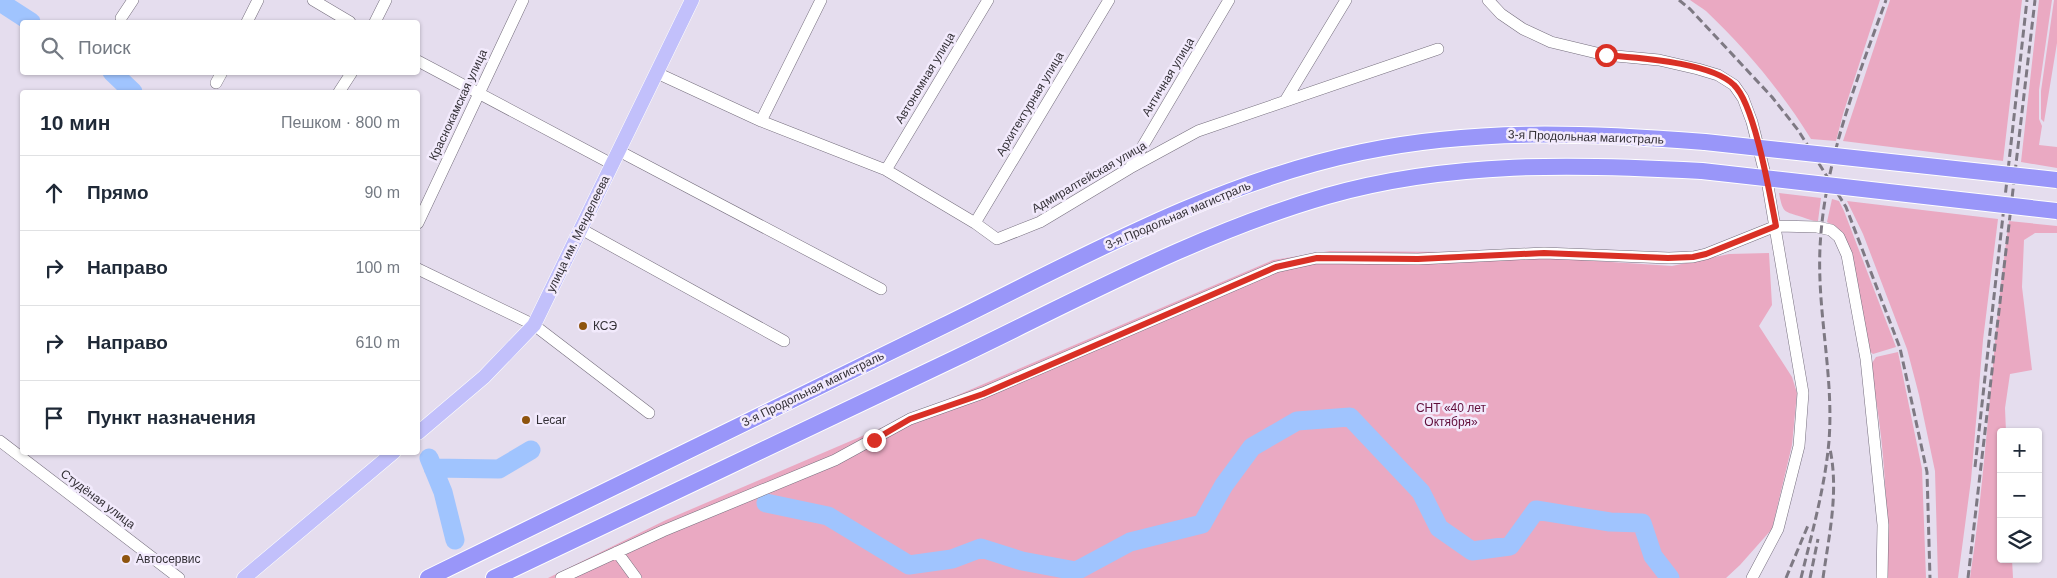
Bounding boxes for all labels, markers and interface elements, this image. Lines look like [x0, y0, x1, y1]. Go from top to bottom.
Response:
search box [20, 20, 420, 75]
street label: Автономная улица [892, 30, 958, 126]
icon: search [38, 34, 66, 62]
street label: Античная улица [1139, 35, 1197, 119]
text: Поиск [78, 37, 131, 58]
route start [1595, 44, 1618, 67]
street label: Краснокамская улица [426, 47, 490, 163]
street label: Архитектурная улица [993, 49, 1067, 159]
text: 10 мин [40, 111, 110, 134]
text: Пешком · 800 m [281, 114, 400, 131]
street label: 3-я Продольная магистраль [1508, 127, 1664, 147]
street label: Адмиралтейская улица [1029, 138, 1149, 216]
street label: улица им. Менделеева [544, 173, 612, 295]
street label: 3-я Продольная магистраль [1103, 178, 1253, 252]
icon: ahead [40, 179, 68, 207]
text: Прямо [87, 182, 149, 203]
text: 90 m [364, 184, 400, 201]
icon: right [40, 254, 68, 282]
text: Направо [87, 257, 168, 278]
text: 100 m [356, 259, 400, 276]
place label: КСЭ [593, 319, 617, 333]
marker: КСЭ [577, 320, 589, 332]
icon: right [40, 329, 68, 357]
text: Направо [87, 332, 168, 353]
text: 610 m [356, 334, 400, 351]
street label: 3-я Продольная магистраль [740, 348, 886, 430]
park label: СНТ «40 лет Октября» [1416, 401, 1487, 429]
icon: arrive [40, 404, 68, 432]
text: Пункт назначения [87, 407, 256, 428]
place label: Lecar [536, 413, 566, 427]
marker: Lecar [520, 414, 532, 426]
map controls [1997, 428, 2042, 563]
button: + [1997, 428, 2042, 473]
route end [863, 429, 886, 452]
street label: Студёная улица [58, 466, 138, 532]
button: − [1997, 473, 2042, 518]
button: layers [1997, 518, 2042, 563]
place label: Автосервис [136, 552, 201, 566]
marker: Автосервис [120, 553, 132, 565]

